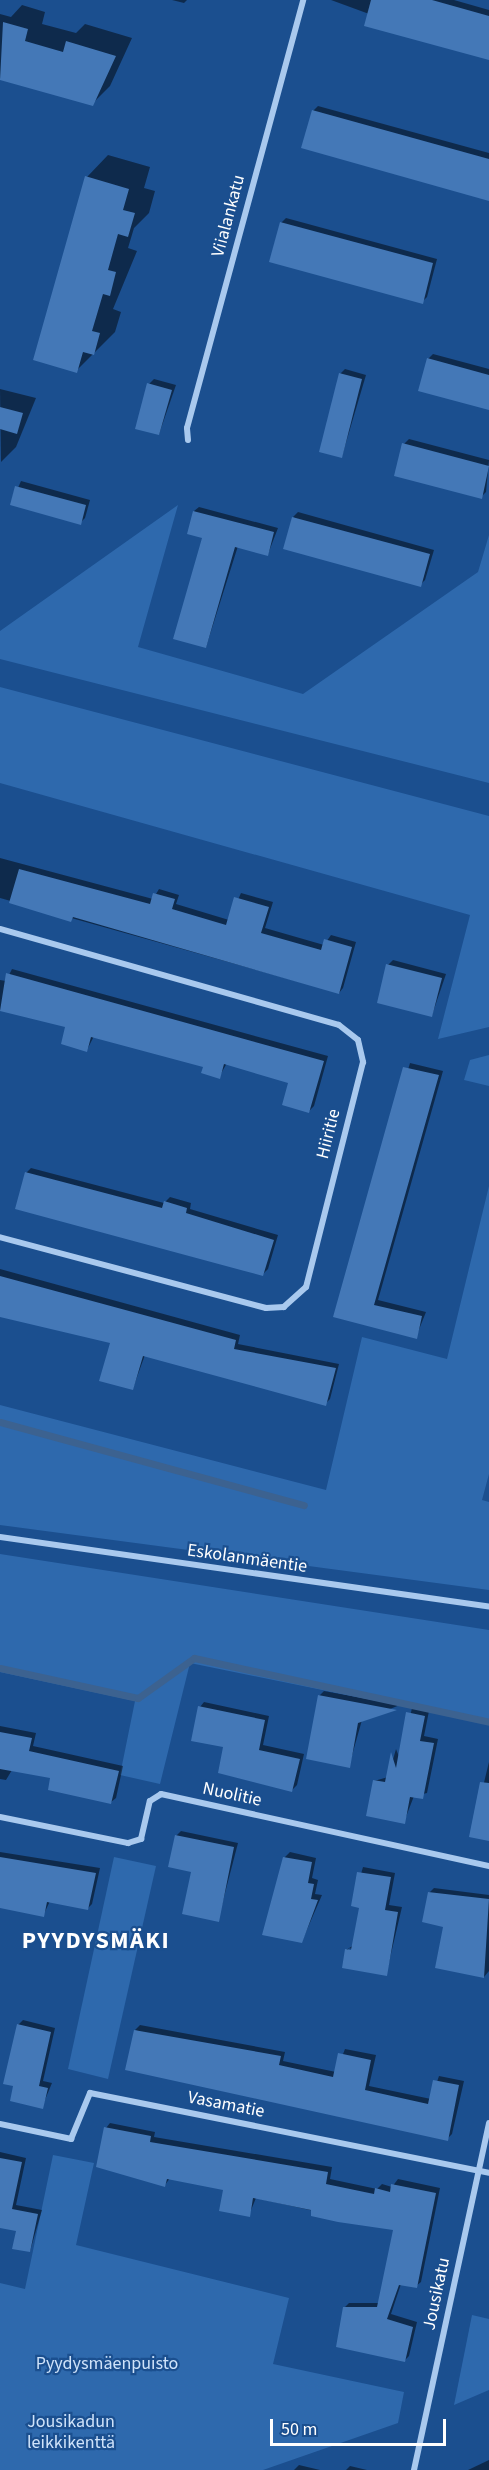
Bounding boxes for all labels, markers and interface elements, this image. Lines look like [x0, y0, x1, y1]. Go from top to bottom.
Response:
street label: Viialankatu [208, 173, 250, 259]
street label: Hiiritie [312, 1107, 346, 1161]
street label: Eskolanmäentie [186, 1540, 308, 1578]
street label: Nuolitie [201, 1778, 263, 1812]
district label: PYYDYSMÄKI [22, 1927, 170, 1955]
street label: Vasamatie [186, 2087, 266, 2123]
street label: Jousikatu [419, 2256, 455, 2332]
park label: Pyydysmäenpuisto [36, 2353, 178, 2375]
scale bar [273, 2407, 448, 2445]
park label: Jousikadun leikkikenttä [27, 2412, 115, 2454]
text: 50 m [281, 2417, 317, 2442]

